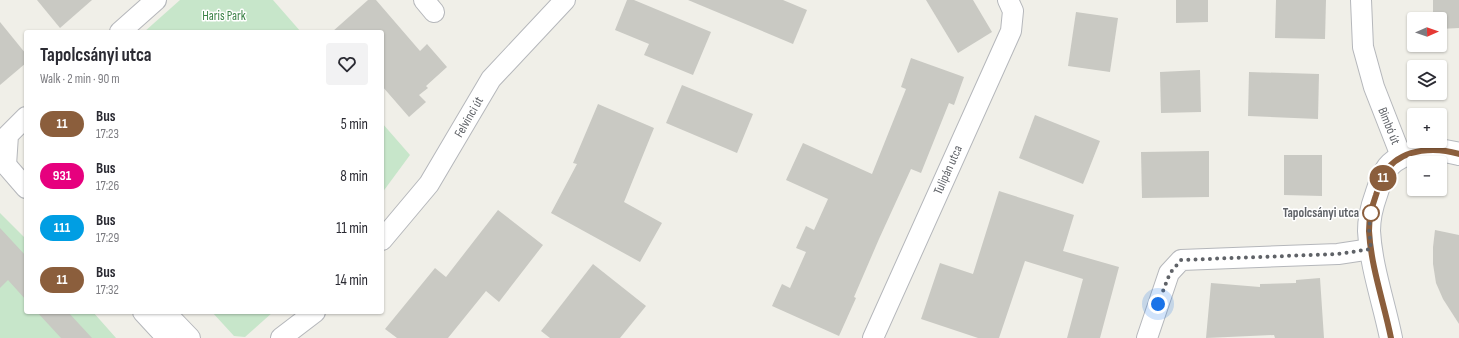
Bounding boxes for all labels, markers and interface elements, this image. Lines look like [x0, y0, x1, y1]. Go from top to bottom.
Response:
park label: Haris Park [202, 8, 246, 24]
north arrow [1407, 12, 1447, 52]
map controls [1407, 12, 1447, 196]
button: heart [326, 43, 368, 85]
text: Tapolcsányi utca [40, 44, 152, 67]
button: layers [1407, 60, 1447, 100]
text: Walk · 2 min · 90 m [40, 71, 120, 87]
street label: Felvinci út [451, 94, 487, 140]
street label: Bimbó út [1374, 105, 1404, 147]
text: Bus [96, 107, 115, 126]
button: + [1407, 108, 1447, 148]
text: 11 [57, 115, 67, 132]
text: 5 min [341, 115, 368, 134]
text: 17:23 [96, 126, 119, 142]
street label: Tulipán utca [930, 143, 966, 197]
button: − [1407, 156, 1447, 196]
text: Bus [96, 159, 115, 178]
line badge: 11 [1365, 165, 1401, 191]
text: 931 [53, 167, 71, 184]
text: 8 min [340, 167, 368, 186]
text: 11 [1378, 169, 1388, 186]
text: 17:26 [96, 178, 119, 194]
marker: Tapolcsányi utca [1362, 204, 1380, 222]
place label: Tapolcsányi utca [1283, 205, 1359, 221]
text: Bus [96, 211, 115, 230]
text: 111 [54, 219, 70, 236]
text: 11 min [336, 219, 368, 238]
text: 17:29 [96, 230, 119, 246]
text: Bus [96, 263, 115, 282]
text: 11 [57, 271, 67, 288]
text: 14 min [335, 271, 368, 290]
text: 17:32 [96, 282, 119, 298]
your location [1148, 294, 1168, 314]

